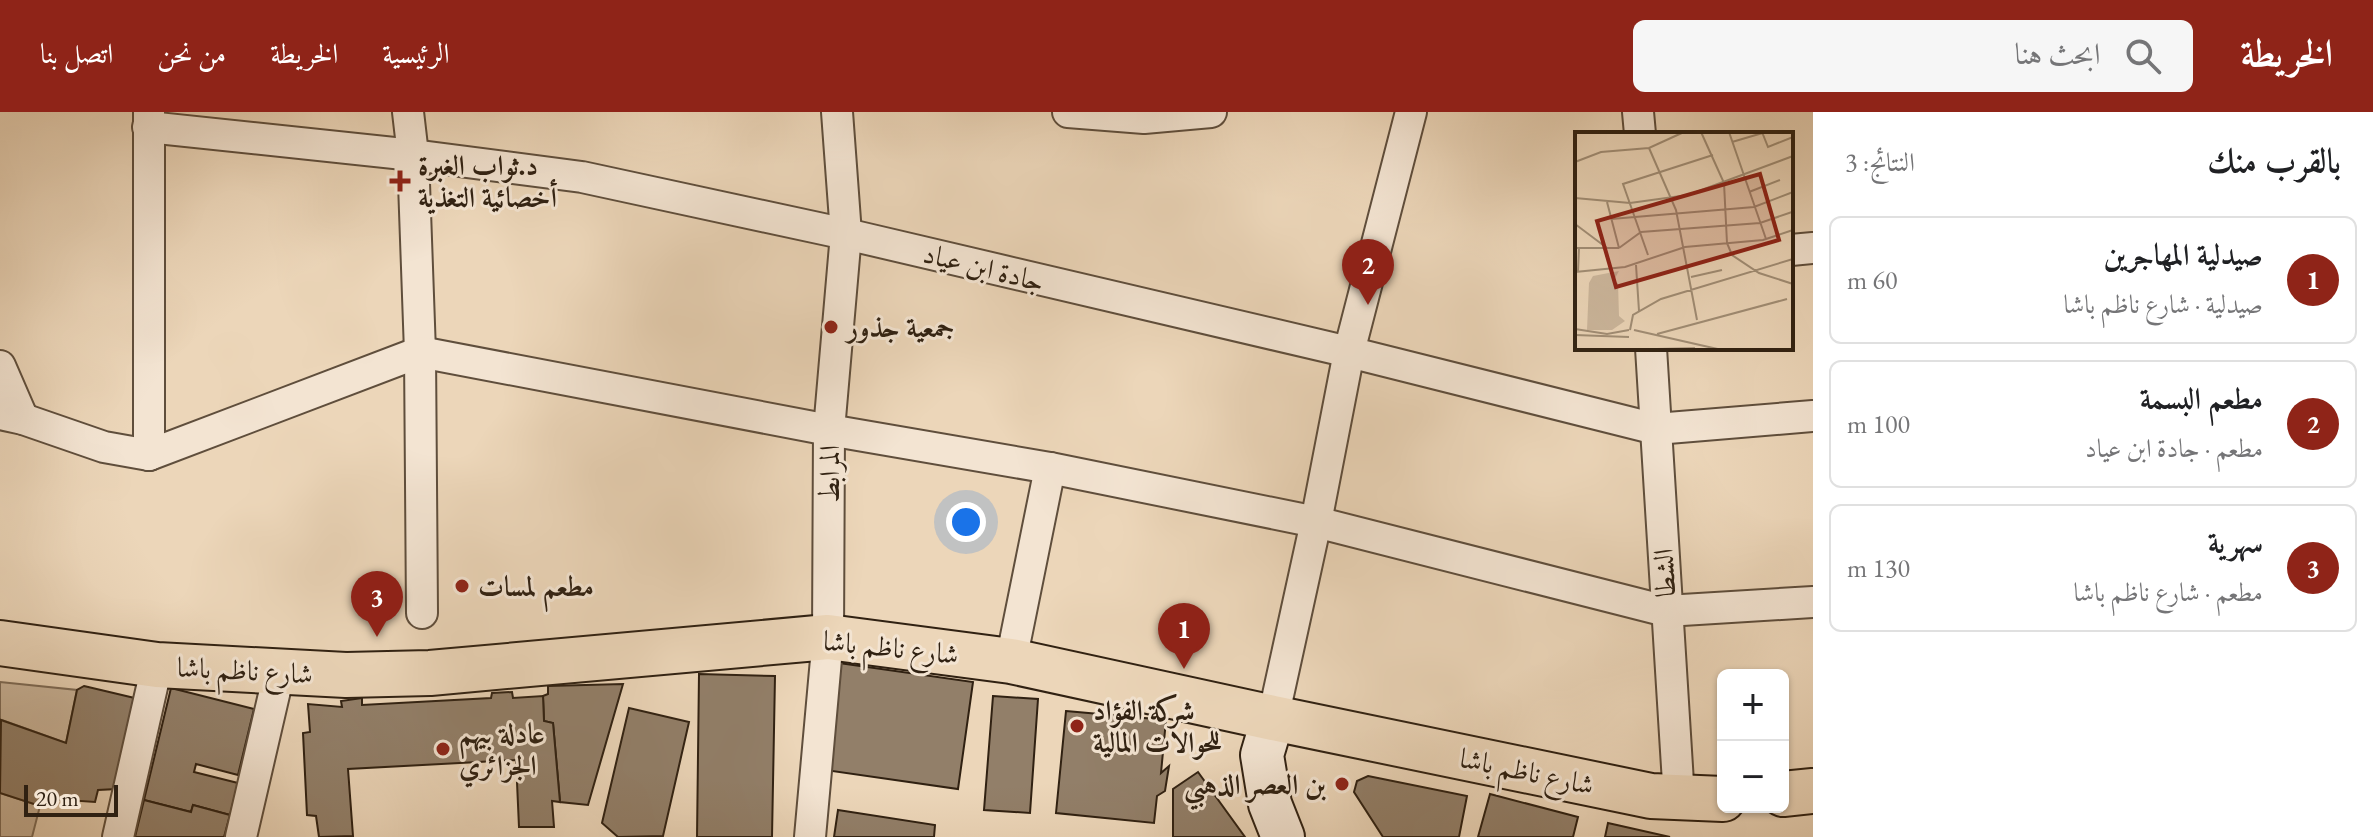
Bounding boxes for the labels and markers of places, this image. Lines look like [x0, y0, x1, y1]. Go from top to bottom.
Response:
place label: د.ثواب الغبرة أخصائية التغذية [418, 147, 558, 215]
marker: د.ثواب الغبرة أخصائية التغذية [389, 170, 411, 192]
pin: 2 [1342, 239, 1394, 305]
place label: جمعية جذور [844, 309, 954, 345]
marker: جمعية جذور [822, 318, 840, 336]
place label: مطعم لمسات [478, 568, 594, 612]
pin: 3 [351, 571, 403, 637]
marker: مطعم لمسات [453, 577, 471, 595]
pin: 1 [1158, 603, 1210, 669]
place label: شركة الفؤاد للحوالات المالية [1093, 692, 1222, 760]
place label: عادلة بيهم الجزائري [459, 715, 545, 788]
marker: شركة الفؤاد للحوالات المالية [1068, 717, 1086, 735]
marker: عادلة بيهم الجزائري [434, 740, 452, 758]
place label: بن العصر الذهبي [1184, 766, 1327, 811]
marker: بن العصر الذهبي [1333, 775, 1351, 793]

